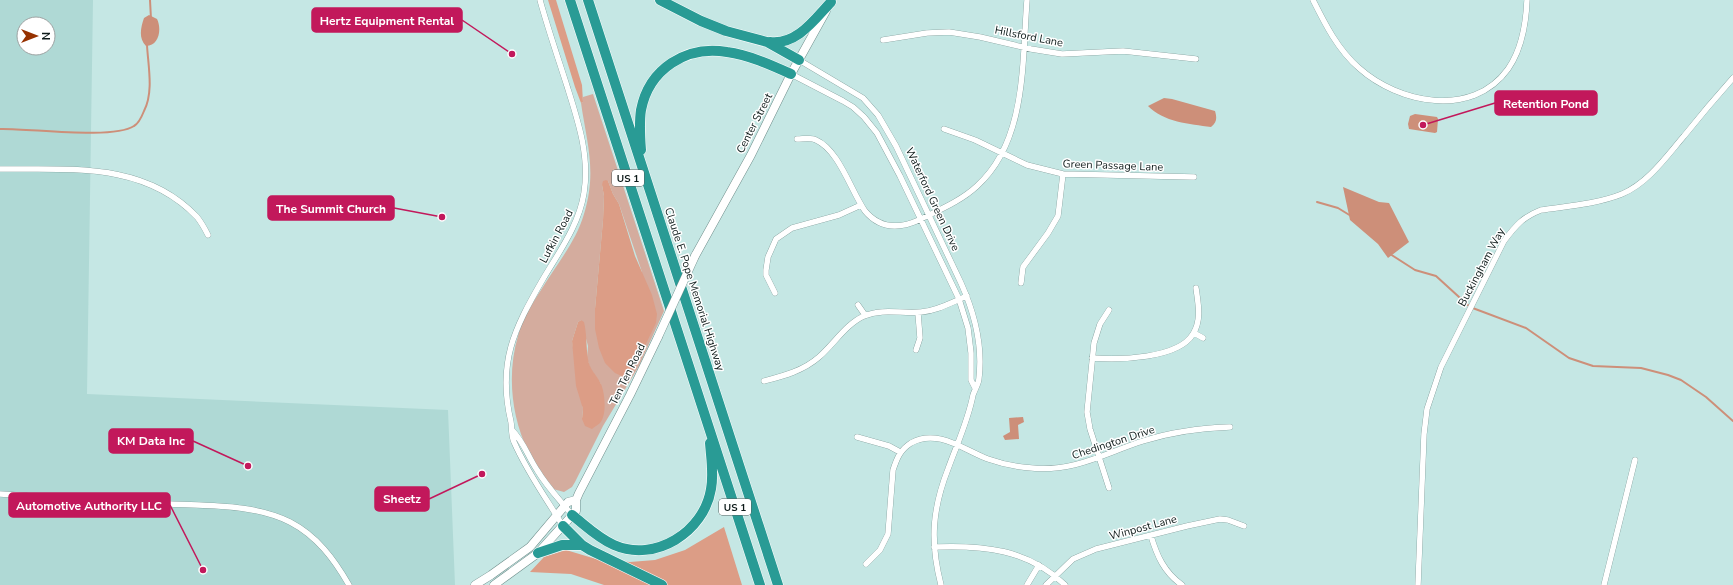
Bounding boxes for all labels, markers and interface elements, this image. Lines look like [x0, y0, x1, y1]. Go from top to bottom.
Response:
callout: Hertz Equipment Rental [312, 8, 462, 32]
text: Hertz Equipment Rental [320, 13, 454, 29]
north arrow [16, 16, 56, 56]
street label: Hillsford Lane [993, 23, 1064, 50]
text: N [38, 32, 53, 40]
street label: Center Street [733, 90, 776, 156]
callout: Retention Pond [1495, 91, 1597, 115]
text: Retention Pond [1503, 96, 1589, 112]
street label: Waterford Green Drive [902, 145, 963, 254]
street label: Green Passage Lane [1062, 156, 1164, 175]
road number: US 1 [612, 170, 644, 186]
callout: The Summit Church [268, 196, 394, 220]
text: The Summit Church [276, 201, 386, 217]
street label: Claude E. Pope Memorial Highway [661, 206, 728, 373]
street label: Lufkin Road [536, 207, 577, 266]
street label: Buckingham Way [1454, 225, 1509, 309]
street label: Ten Ten Road [606, 341, 649, 408]
street label: Chedington Drive [1070, 422, 1157, 463]
callout: KM Data Inc [109, 429, 193, 453]
text: KM Data Inc [117, 433, 185, 449]
callout: Sheetz [375, 487, 429, 511]
text: Sheetz [383, 491, 421, 507]
callout: Automotive Authority LLC [9, 493, 170, 517]
text: Automotive Authority LLC [16, 498, 162, 514]
road number: US 1 [719, 499, 751, 515]
street label: Winpost Lane [1108, 511, 1179, 544]

